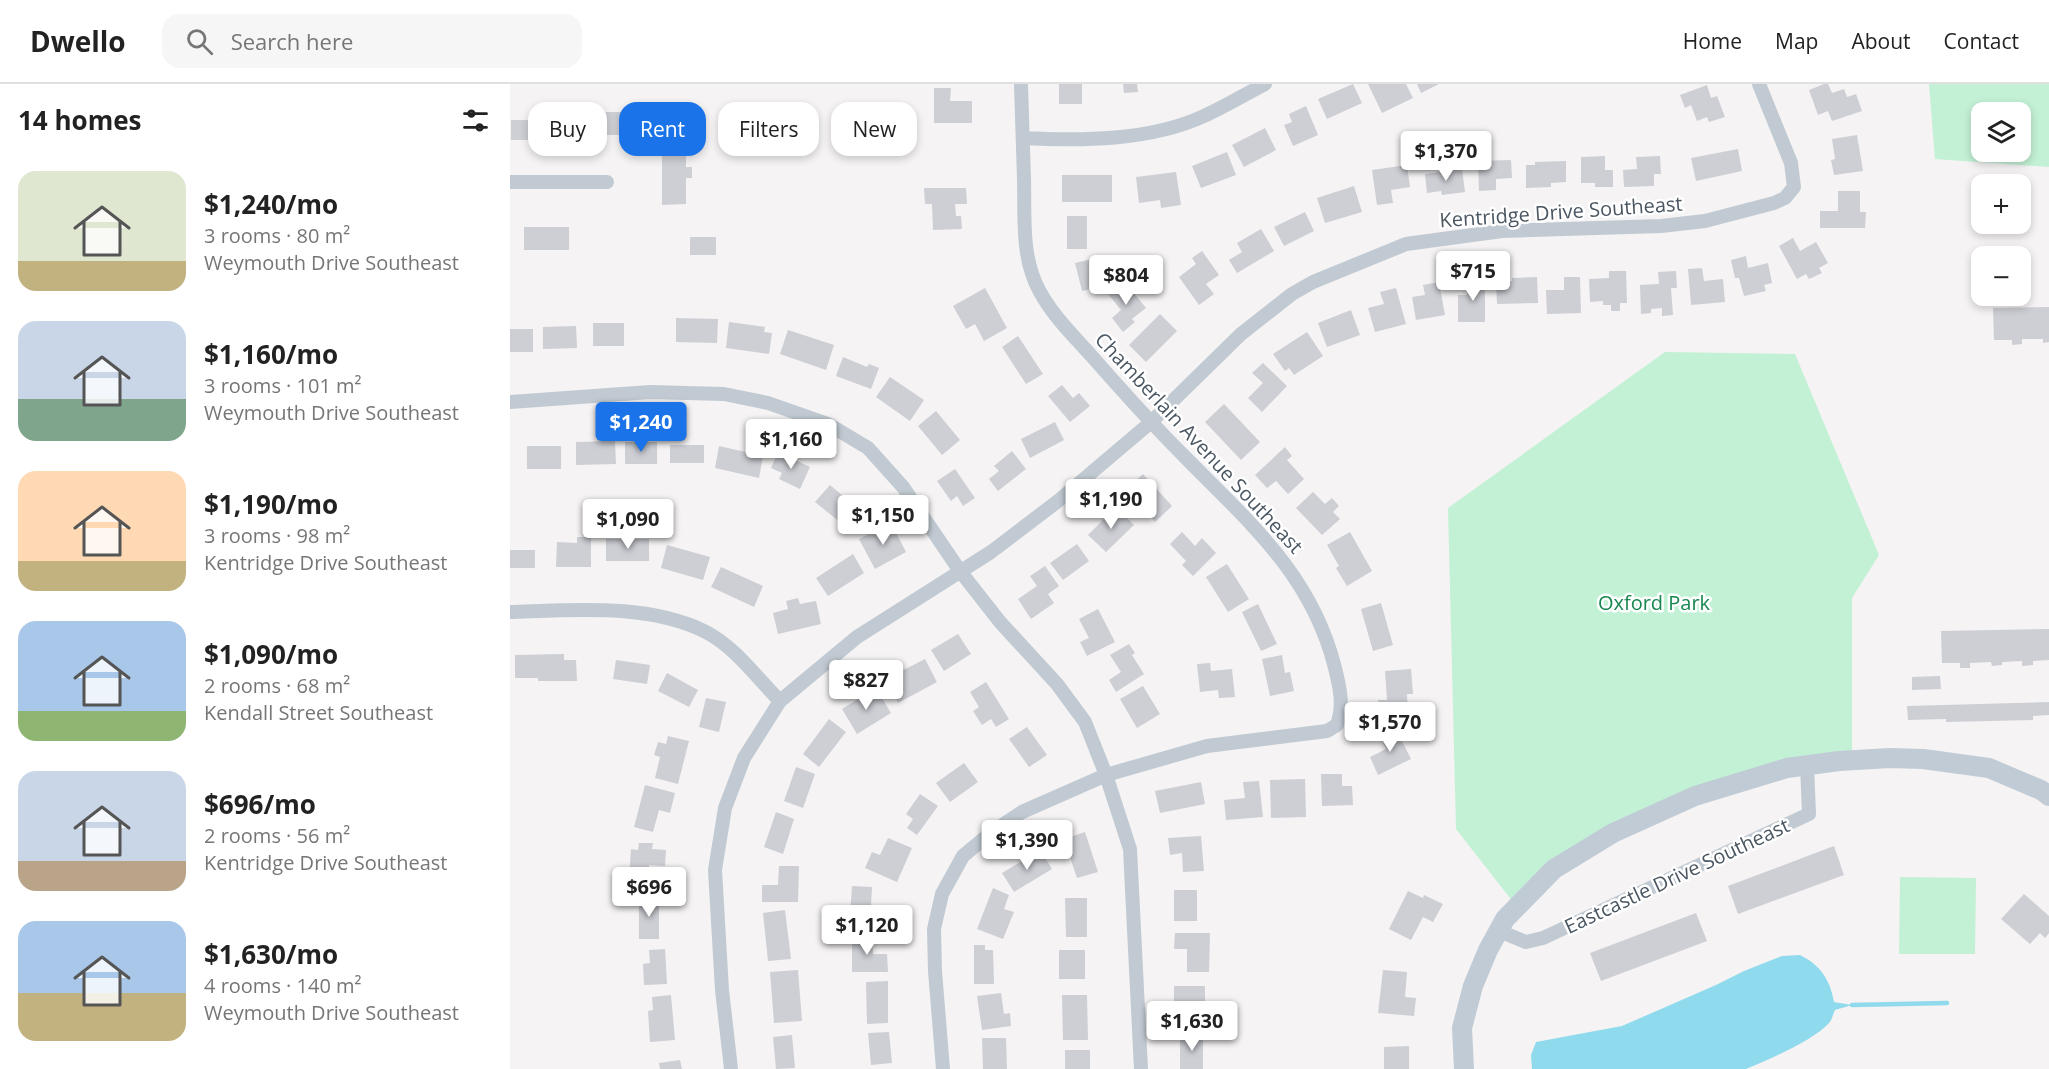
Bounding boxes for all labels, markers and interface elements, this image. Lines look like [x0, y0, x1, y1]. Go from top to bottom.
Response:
search box [162, 14, 582, 68]
text: Dwello [30, 22, 126, 60]
icon: search [183, 25, 216, 58]
text: Search here [231, 26, 353, 56]
text: Home [1683, 27, 1742, 55]
text: Map [1775, 27, 1818, 55]
text: About [1851, 27, 1911, 55]
text: Contact [1944, 27, 2019, 55]
text: 14 homes [18, 102, 142, 138]
chip: Buy [528, 102, 607, 156]
chip: Rent [619, 102, 706, 156]
chip: Filters [718, 102, 819, 156]
chip: New [831, 102, 917, 156]
map controls [1971, 102, 2031, 306]
button: layers [1971, 102, 2031, 162]
icon: filters [459, 104, 492, 137]
pin: $1,370 [1397, 131, 1495, 182]
text: $1,370 [1415, 137, 1477, 164]
button: + [1971, 174, 2031, 234]
text: $1,240/mo [204, 186, 338, 222]
street label: Kentridge Drive Southeast [1439, 190, 1683, 233]
icon: home [66, 195, 138, 267]
text: 3 rooms · 80 m² [204, 222, 350, 249]
button: − [1971, 246, 2031, 306]
text: Weymouth Drive Southeast [204, 249, 459, 276]
pin: $715 [1437, 251, 1509, 302]
pin: $804 [1090, 255, 1162, 306]
text: $715 [1450, 257, 1496, 284]
text: $804 [1103, 261, 1149, 288]
street label: Chamberlain Avenue Southeast [1089, 326, 1309, 559]
text: $1,160/mo [204, 336, 338, 372]
icon: home [66, 345, 138, 417]
text: 3 rooms · 101 m² [204, 372, 362, 399]
text: Weymouth Drive Southeast [204, 399, 459, 426]
pin: $1,240 [592, 402, 690, 453]
text: $1,240 [610, 408, 672, 435]
pin: $1,160 [742, 419, 840, 470]
text: $1,160 [760, 425, 822, 452]
pin: $1,190 [1062, 479, 1160, 530]
text: $1,190 [1080, 485, 1142, 512]
text: $1,190/mo [204, 486, 338, 522]
icon: home [66, 495, 138, 567]
pin: $1,150 [834, 495, 932, 546]
pin: $1,090 [579, 499, 677, 550]
text: $1,150 [852, 501, 914, 528]
text: $1,090 [597, 505, 659, 532]
text: 3 rooms · 98 m² [204, 522, 350, 549]
text: Kentridge Drive Southeast [204, 549, 447, 576]
park label: Oxford Park [1598, 589, 1711, 616]
text: $1,090/mo [204, 636, 338, 672]
icon: home [66, 645, 138, 717]
pin: $827 [830, 660, 902, 711]
text: $827 [843, 666, 889, 693]
text: 2 rooms · 68 m² [204, 672, 350, 699]
text: Kendall Street Southeast [204, 699, 433, 726]
pin: $1,570 [1341, 702, 1439, 753]
text: $1,570 [1359, 708, 1421, 735]
text: $696/mo [204, 786, 316, 822]
icon: home [66, 795, 138, 867]
street label: Eastcastle Drive Southeast [1560, 811, 1794, 940]
pin: $1,390 [978, 820, 1076, 871]
text: 2 rooms · 56 m² [204, 822, 350, 849]
text: $1,390 [996, 826, 1058, 853]
text: Kentridge Drive Southeast [204, 849, 447, 876]
pin: $696 [613, 867, 685, 918]
text: $696 [626, 873, 672, 900]
pin: $1,120 [818, 905, 916, 956]
text: $1,120 [836, 911, 898, 938]
text: $1,630/mo [204, 936, 338, 972]
icon: home [66, 945, 138, 1017]
text: 4 rooms · 140 m² [204, 972, 362, 999]
text: Weymouth Drive Southeast [204, 999, 459, 1026]
pin: $1,630 [1143, 1001, 1241, 1052]
text: $1,630 [1161, 1007, 1223, 1034]

